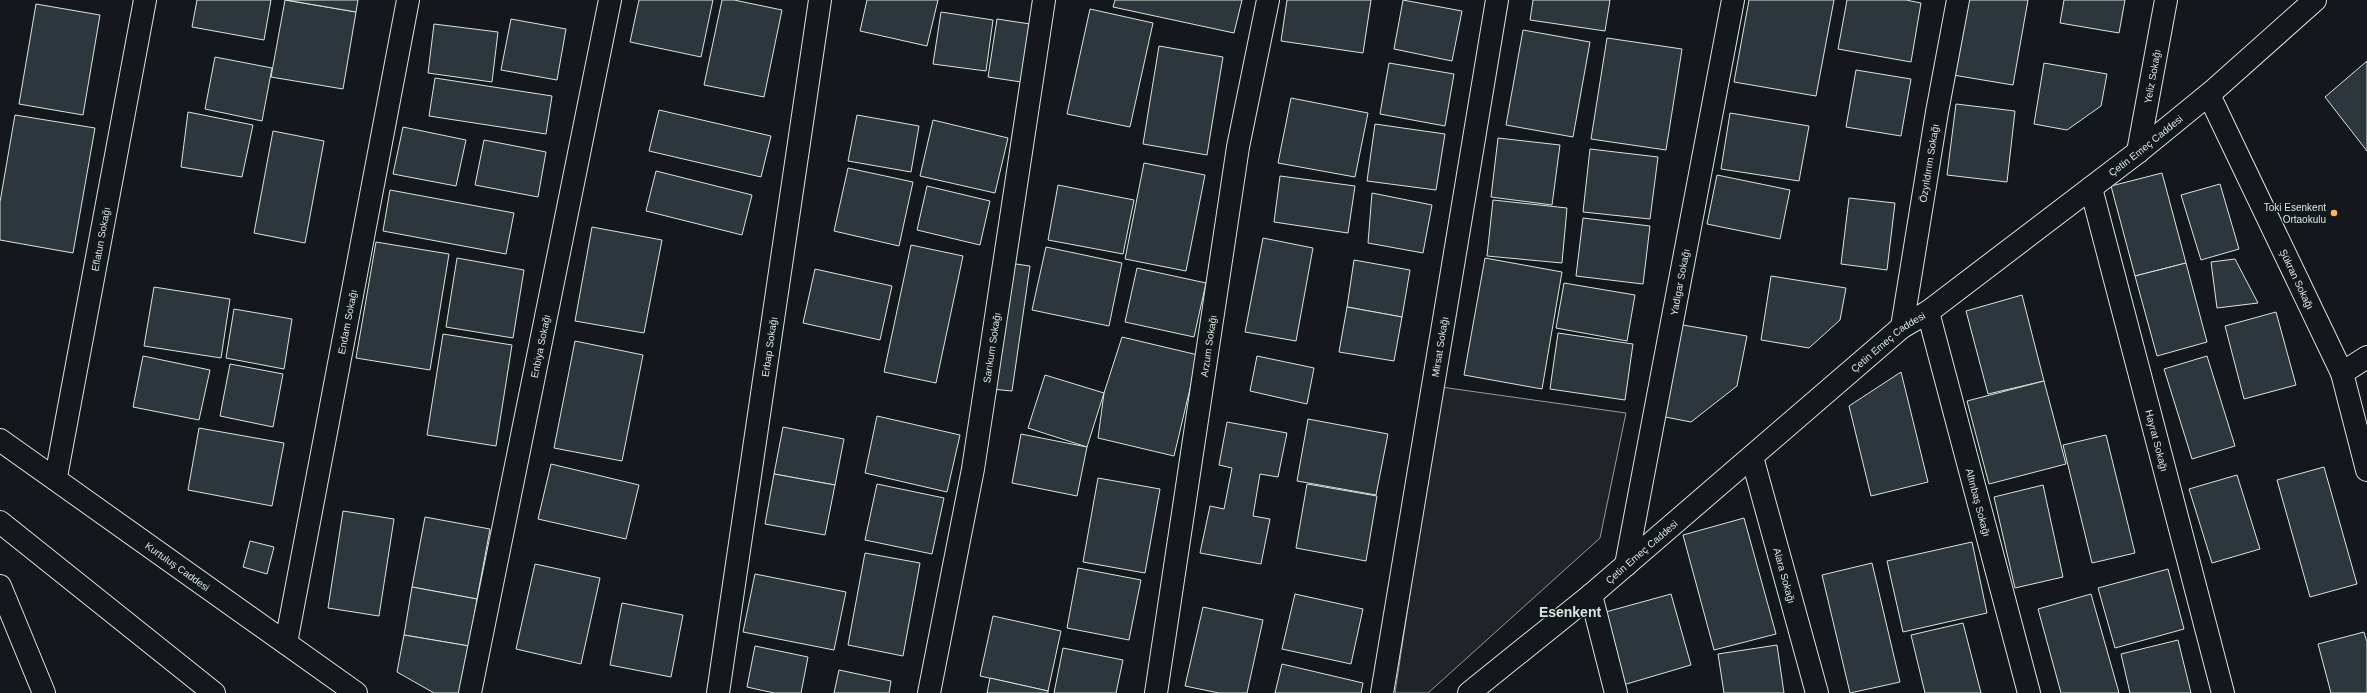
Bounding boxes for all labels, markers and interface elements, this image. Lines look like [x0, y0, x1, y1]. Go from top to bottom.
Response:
street label: Yeliz Sokağı [2142, 48, 2163, 104]
street label: Çetin Emeç Caddesi [2107, 113, 2185, 178]
street label: Özyıldırım Sokağı [1917, 123, 1941, 203]
place label: Toki Esenkent Ortaokulu [2264, 202, 2326, 225]
street label: Eflatun Sokağı [90, 206, 112, 272]
marker: Toki Esenkent Ortaokulu [2329, 208, 2339, 218]
street label: Şükran Sokağı [2277, 247, 2316, 311]
street label: Yadigar Sokağı [1668, 248, 1692, 316]
street label: Endam Sokağı [336, 289, 359, 355]
street label: Çetin Emeç Caddesi [1849, 310, 1927, 374]
street label: Sarıkum Sokağı [981, 312, 1003, 384]
street label: Enbiya Sokağı [529, 313, 552, 379]
street label: Arzum Sokağı [1199, 314, 1219, 378]
street label: Erbap Sokağı [760, 316, 779, 378]
street label: Mirsat Sokağı [1430, 316, 1450, 378]
street label: Hayrat Sokağı [2143, 409, 2170, 473]
street label: Altınbaş Sokağı [1964, 467, 1992, 538]
street label: Çetin Emeç Caddesi [1604, 518, 1680, 586]
street label: Kurtuluş Caddesi [143, 540, 212, 593]
street label: Alara Sokağı [1771, 547, 1797, 605]
district label: Esenkent [1539, 604, 1601, 620]

